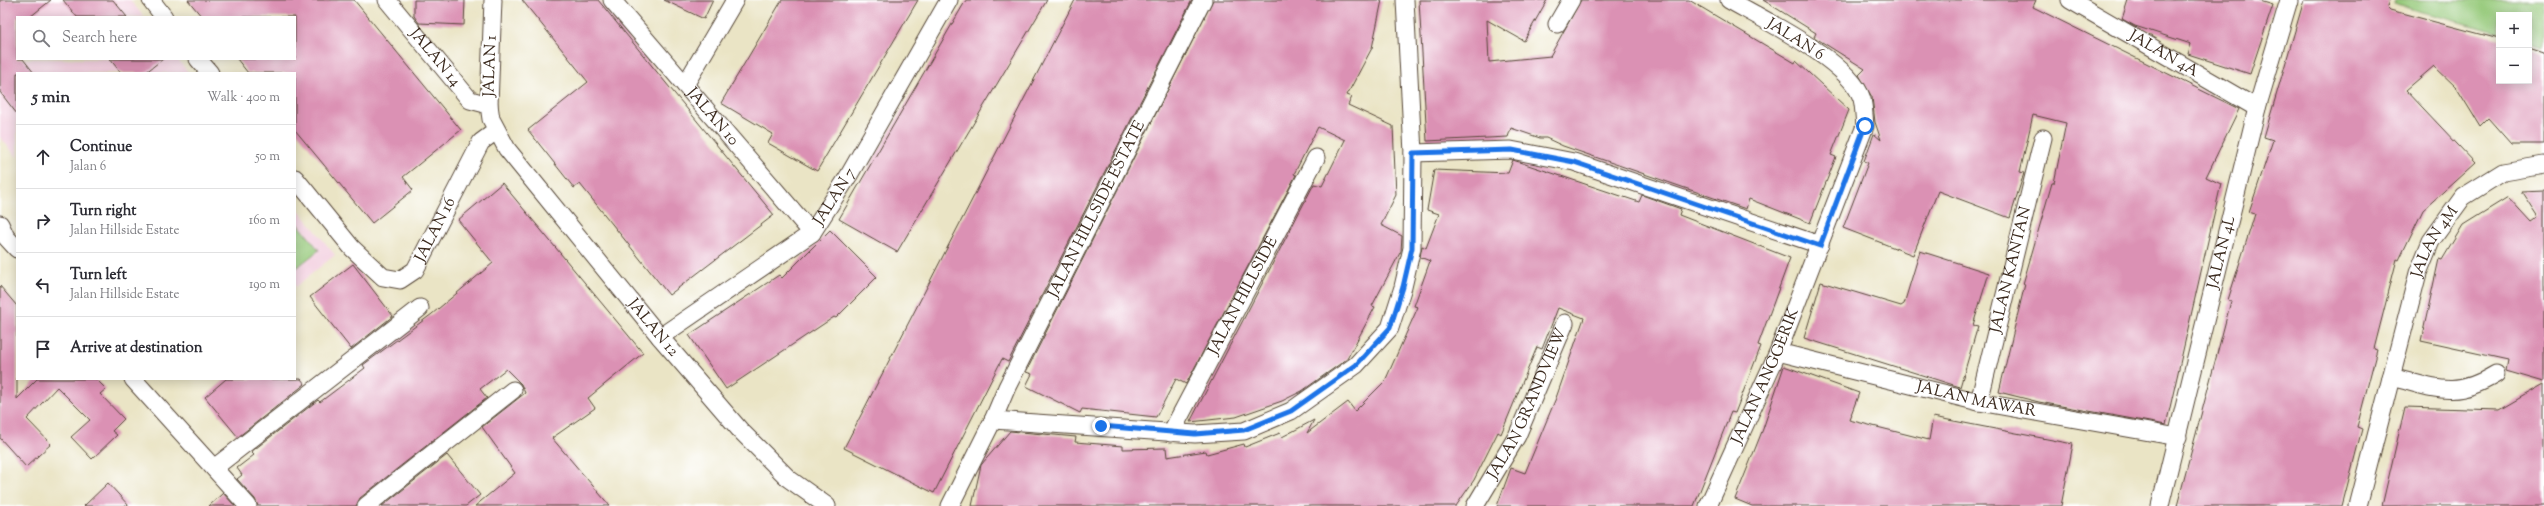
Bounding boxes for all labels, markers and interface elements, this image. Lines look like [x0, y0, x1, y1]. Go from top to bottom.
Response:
map controls [2496, 12, 2532, 84]
button: + [2496, 12, 2532, 48]
street label: JALAN 6 [1761, 13, 1828, 67]
search box [16, 16, 296, 60]
street label: JALAN 14 [403, 23, 466, 92]
street label: JALAN 4A [2123, 24, 2203, 83]
icon: search [30, 27, 52, 49]
text: Search here [62, 28, 137, 49]
street label: JALAN 1 [478, 34, 504, 98]
button: − [2496, 48, 2532, 84]
street label: JALAN 10 [680, 82, 744, 151]
text: 5 min [32, 86, 70, 110]
text: Walk · 400 m [207, 89, 280, 107]
street label: JALAN HILLSIDE ESTATE [1042, 117, 1152, 303]
route start [1856, 117, 1874, 135]
text: Continue [70, 137, 132, 158]
icon: ahead [32, 146, 54, 168]
text: 50 m [255, 148, 280, 166]
text: Jalan 6 [70, 158, 106, 176]
street label: JALAN 7 [807, 164, 862, 231]
street label: JALAN 16 [409, 194, 462, 267]
text: Turn right [70, 201, 136, 222]
street label: JALAN 4M [2406, 201, 2464, 281]
street label: JALAN KANTAN [1984, 204, 2038, 336]
icon: right [32, 210, 54, 232]
text: 160 m [249, 212, 280, 230]
street label: JALAN 4L [2202, 213, 2242, 292]
text: Jalan Hillside Estate [70, 222, 180, 240]
street label: JALAN HILLSIDE [1202, 232, 1284, 360]
text: Turn left [70, 265, 127, 286]
icon: left [32, 274, 54, 296]
text: 190 m [249, 276, 280, 294]
text: Jalan Hillside Estate [70, 286, 180, 304]
street label: JALAN 12 [621, 293, 684, 362]
street label: JALAN ANGGERIK [1726, 304, 1805, 449]
street label: JALAN GRANDVIEW [1481, 325, 1573, 485]
icon: arrive [32, 338, 54, 360]
text: Arrive at destination [70, 338, 203, 359]
street label: JALAN MAWAR [1913, 375, 2038, 423]
route end [1092, 417, 1110, 435]

